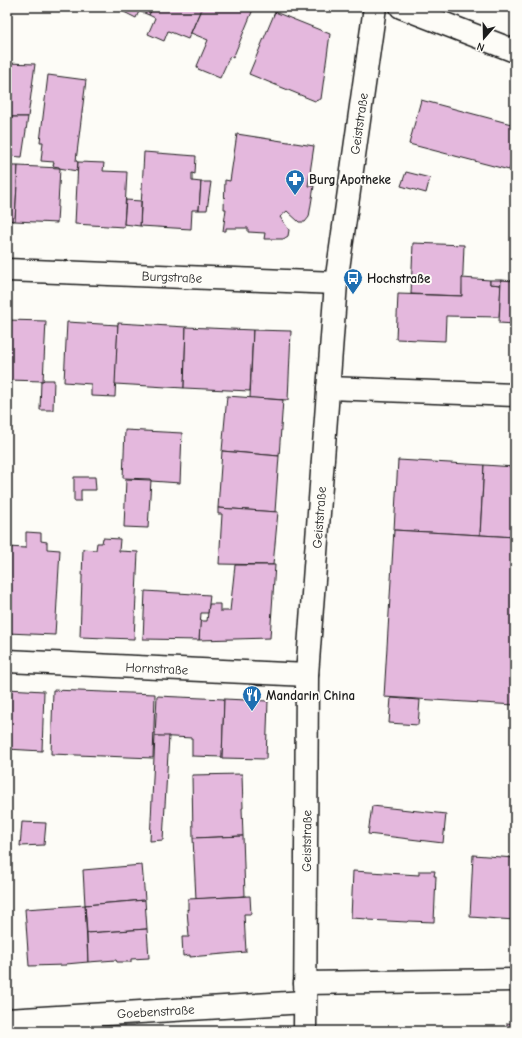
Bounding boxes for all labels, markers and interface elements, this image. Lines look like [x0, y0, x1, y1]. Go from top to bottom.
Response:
north arrow [464, 18, 504, 58]
text: N [475, 40, 486, 54]
street label: Geiststraße [347, 91, 371, 156]
pharmacy icon: Burg Apotheke [284, 168, 306, 196]
place label: Burg Apotheke [309, 172, 392, 187]
bus stop icon: Hochstraße [342, 267, 364, 295]
street label: Burgstraße [141, 268, 203, 286]
place label: Hochstraße [367, 271, 431, 286]
street label: Geiststraße [309, 485, 329, 549]
street label: Hornstraße [125, 660, 189, 677]
restaurant icon: Mandarin China [241, 684, 263, 712]
place label: Mandarin China [266, 688, 355, 703]
street label: Geiststraße [299, 809, 314, 872]
street label: Goebenstraße [117, 1002, 195, 1021]

